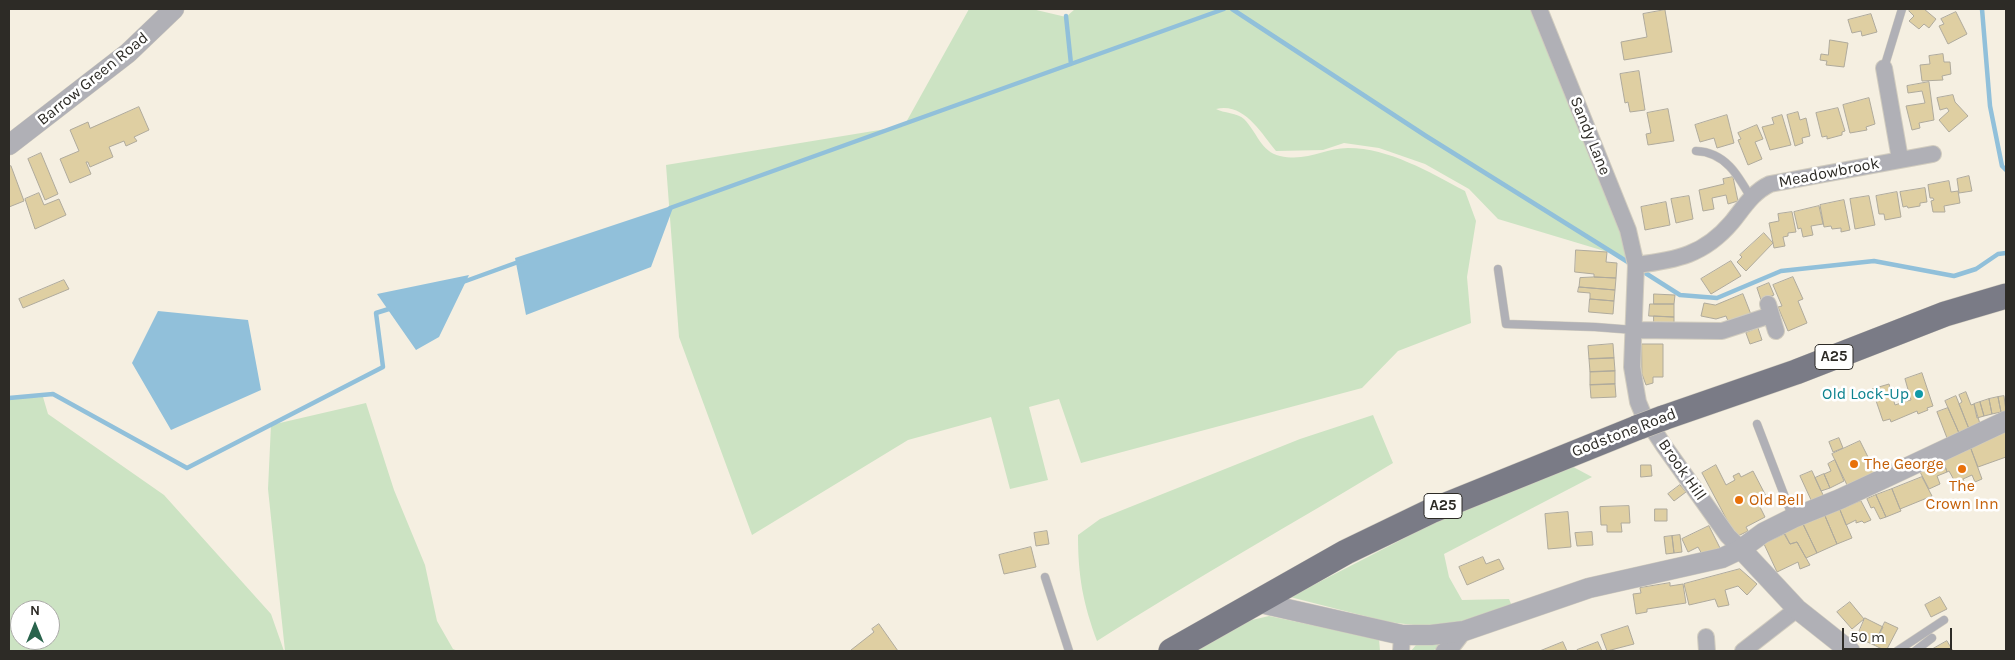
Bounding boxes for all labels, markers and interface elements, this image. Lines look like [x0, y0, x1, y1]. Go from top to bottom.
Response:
street label: Barrow Green Road [34, 28, 152, 130]
street label: Sandy Lane [1566, 94, 1614, 178]
street label: Meadowbrook [1777, 154, 1881, 192]
road number: A25 [1815, 344, 1853, 370]
place label: Old Lock-Up [1822, 384, 1909, 404]
marker: Old Lock-Up [1913, 388, 1925, 400]
street label: Godstone Road [1569, 404, 1679, 462]
street label: Brook Hill [1654, 436, 1710, 504]
place label: The George [1864, 454, 1944, 474]
marker: The George [1848, 458, 1860, 470]
marker: The Crown Inn [1956, 463, 1968, 475]
place label: The Crown Inn [1925, 476, 1999, 514]
place label: Old Bell [1749, 490, 1804, 510]
road number: A25 [1424, 494, 1462, 518]
marker: Old Bell [1733, 494, 1745, 506]
north arrow [10, 600, 60, 650]
text: N [30, 602, 40, 619]
scale bar [1845, 618, 1955, 650]
text: 50 m [1850, 628, 1885, 646]

